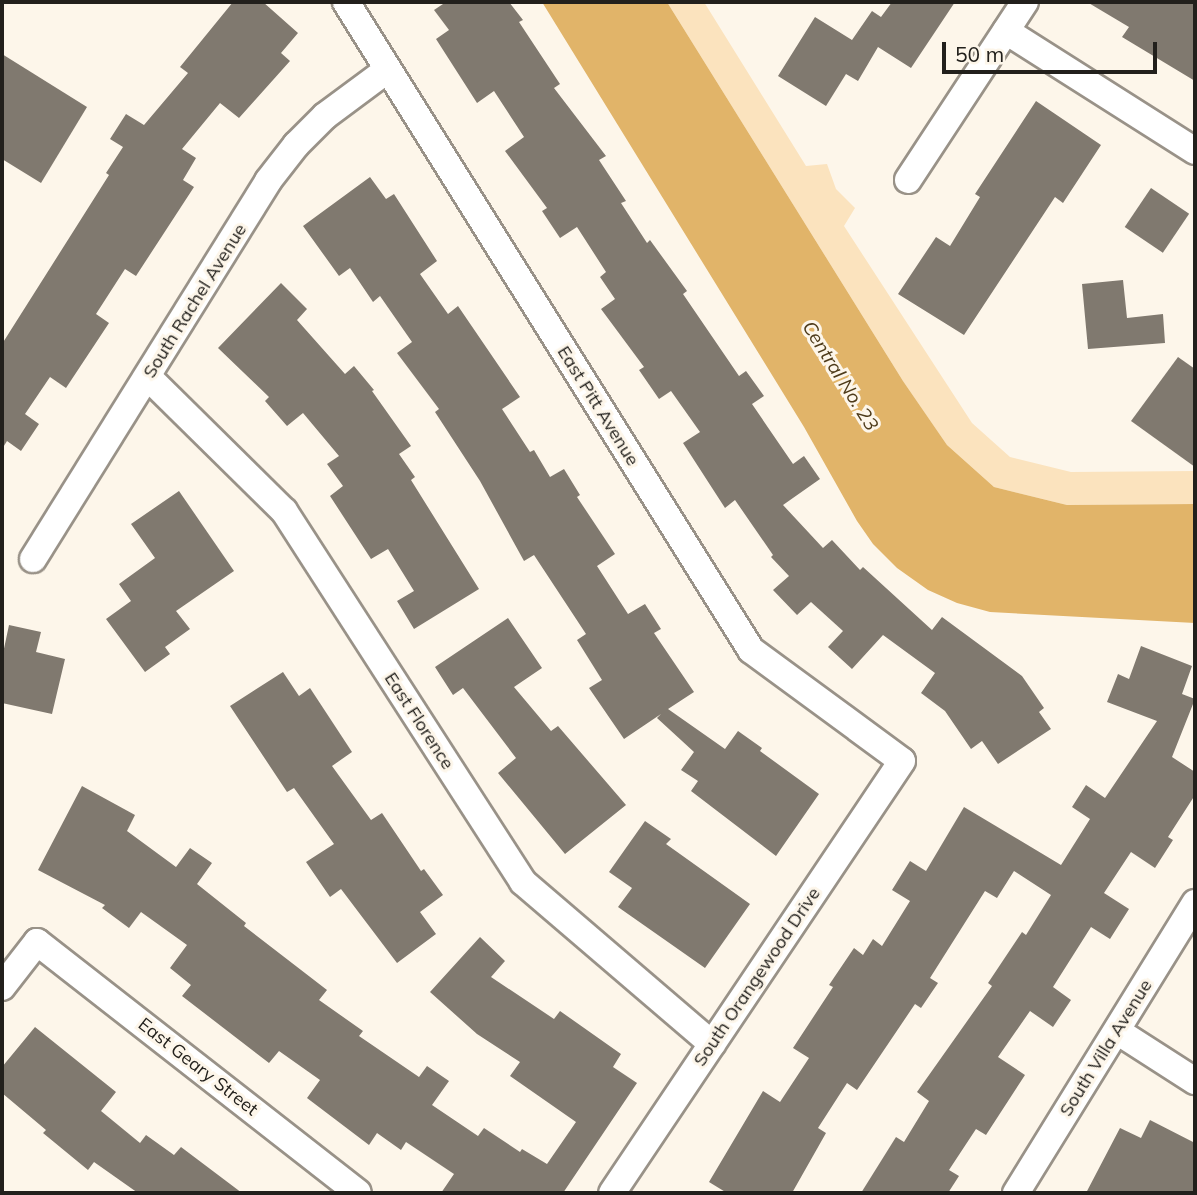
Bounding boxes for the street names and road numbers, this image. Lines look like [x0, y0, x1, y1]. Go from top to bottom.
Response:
street label: South Rachel Avenue [139, 220, 251, 382]
street label: East Pitt Avenue [553, 342, 643, 470]
street label: East Florence [380, 669, 458, 773]
street label: South Orangewood Drive [689, 884, 825, 1070]
street label: South Villa Avenue [1055, 976, 1157, 1120]
street label: East Geary Street [134, 1014, 262, 1120]

